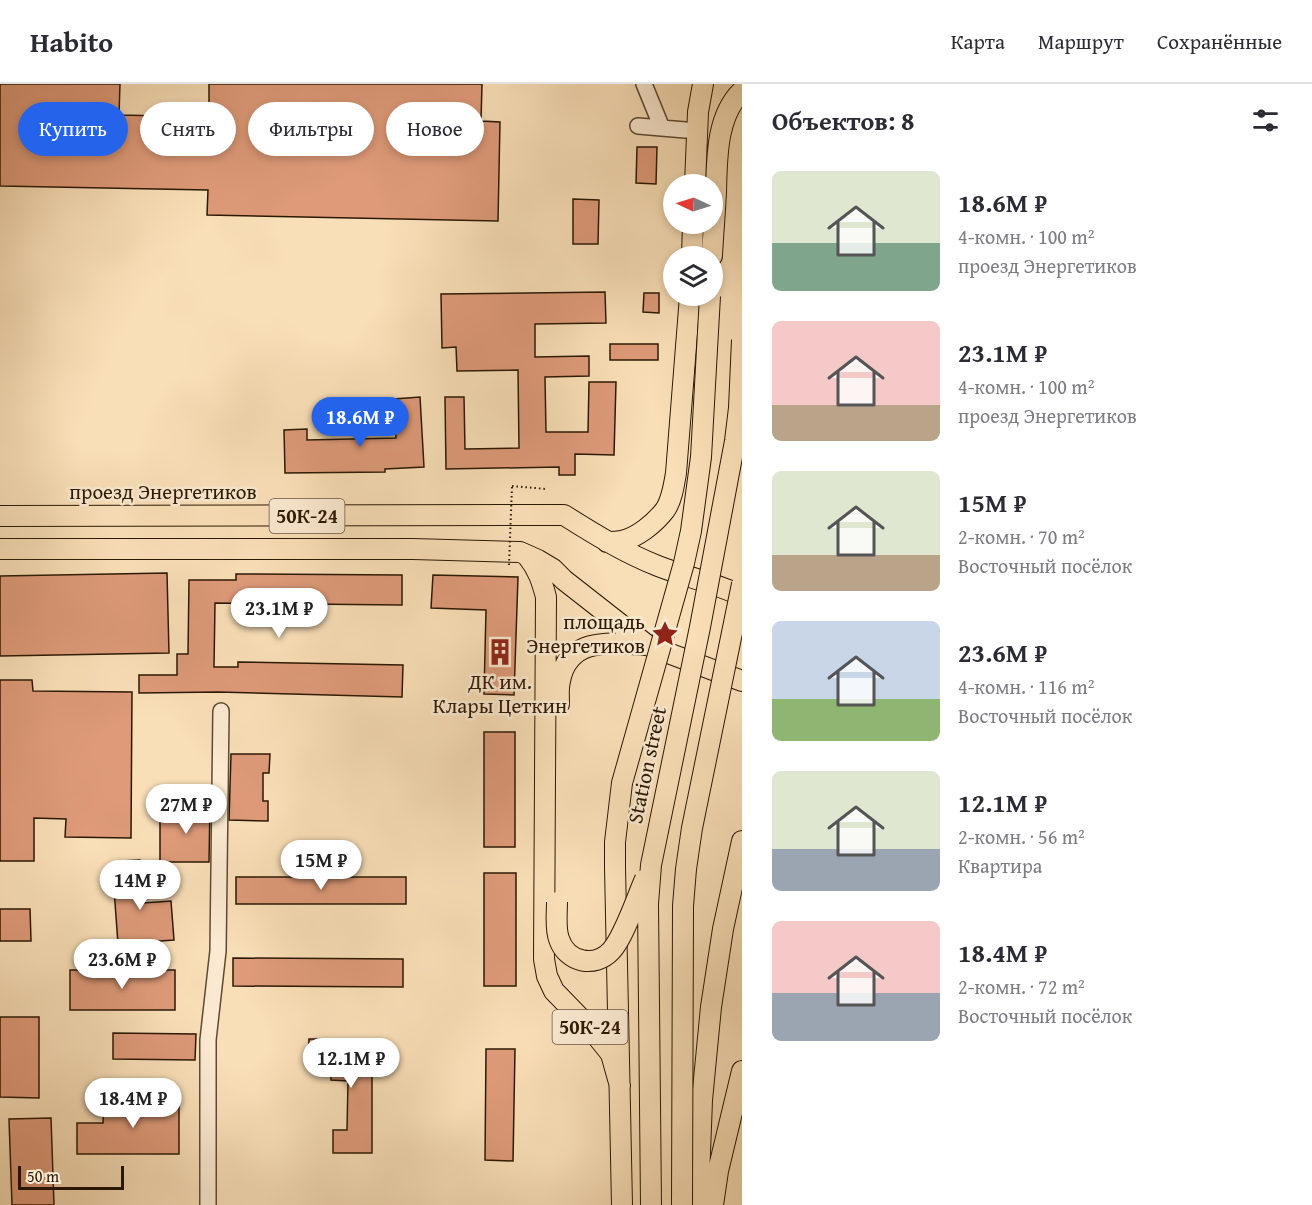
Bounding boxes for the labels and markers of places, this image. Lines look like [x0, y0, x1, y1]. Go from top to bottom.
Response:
pin: 18.6M ₽ [305, 397, 415, 448]
pin: 23.1M ₽ [224, 588, 334, 639]
place label: площадь Энергетиков [526, 606, 645, 661]
place icon: площадь Энергетиков [650, 619, 680, 649]
building icon: ДК им. Клары Цеткин [485, 637, 515, 667]
place label: ДК им. Клары Цеткин [433, 666, 567, 721]
pin: 27M ₽ [144, 784, 228, 835]
pin: 15M ₽ [279, 840, 363, 891]
pin: 14M ₽ [98, 860, 182, 911]
pin: 23.6M ₽ [67, 939, 177, 990]
pin: 12.1M ₽ [296, 1038, 406, 1089]
pin: 18.4M ₽ [78, 1078, 188, 1129]

